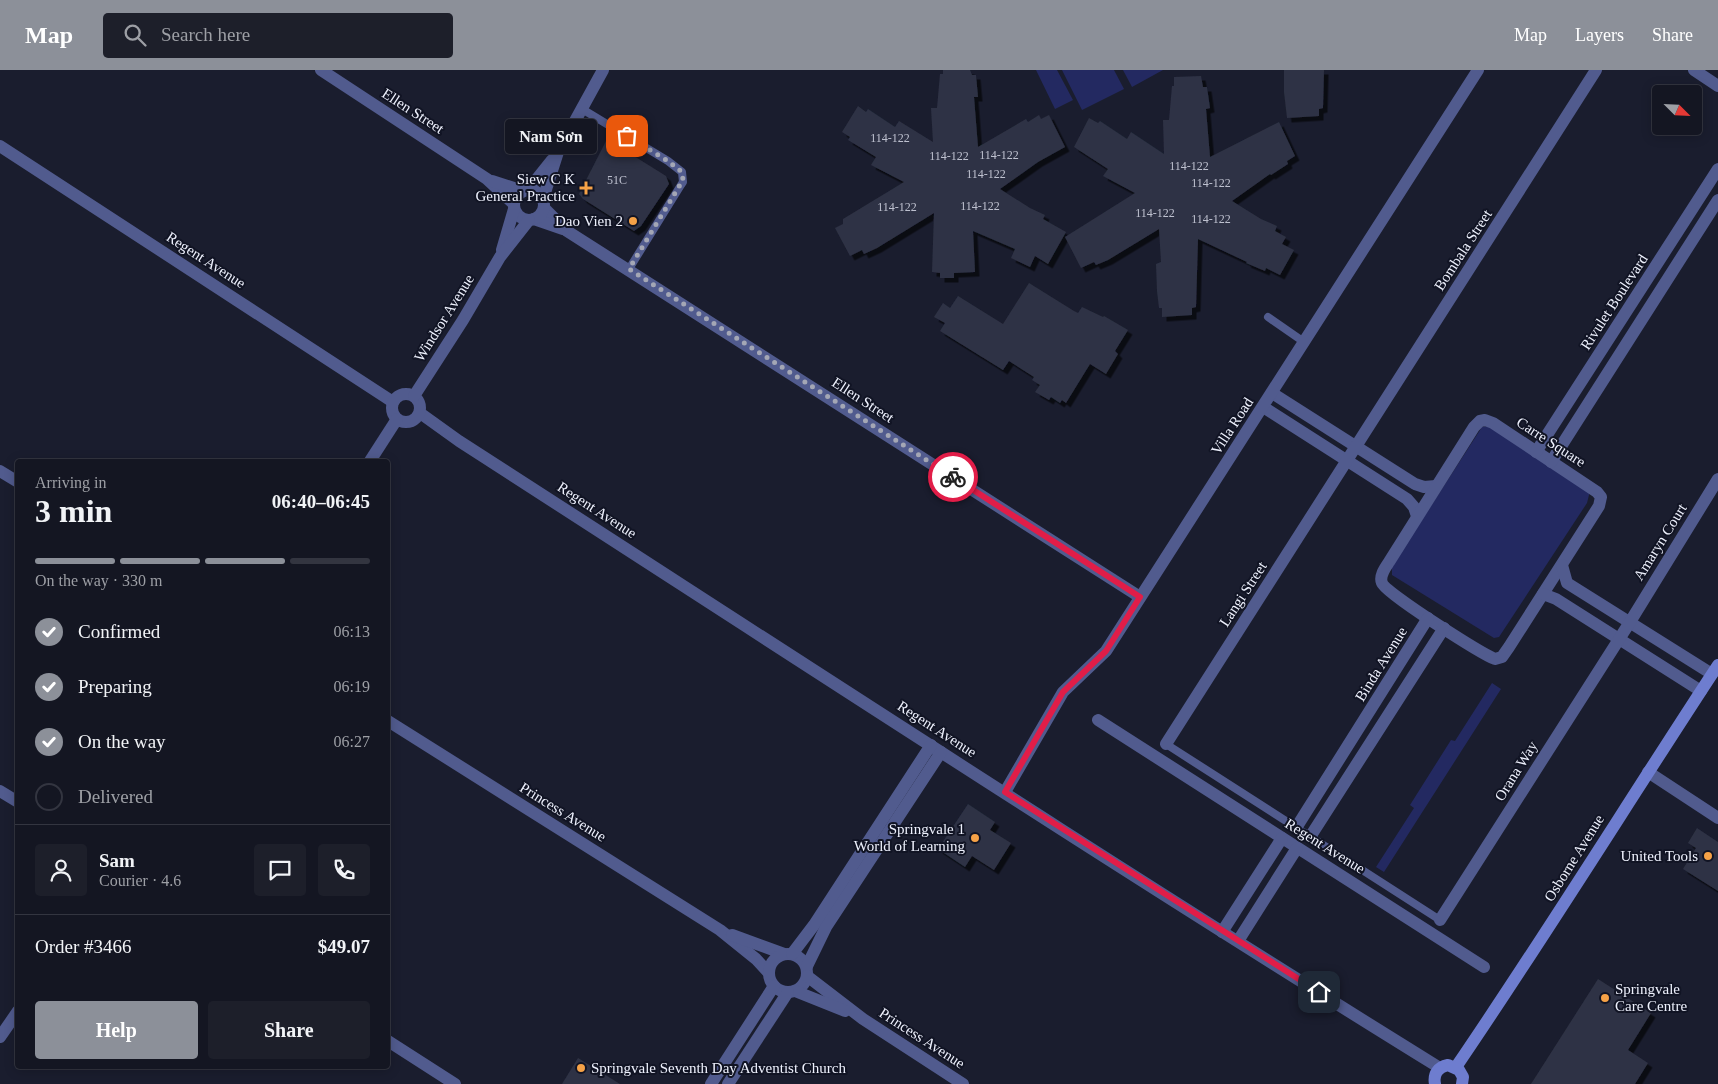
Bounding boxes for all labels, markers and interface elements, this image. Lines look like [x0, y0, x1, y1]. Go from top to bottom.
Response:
search box [103, 13, 453, 58]
icon: search [121, 21, 149, 49]
text: Map [25, 22, 73, 48]
text: Search here [161, 24, 250, 45]
text: Map [1514, 25, 1547, 45]
text: Layers [1575, 25, 1624, 45]
text: Share [1652, 25, 1693, 45]
street label: Ellen Street [379, 85, 448, 137]
north arrow [1652, 85, 1702, 135]
map controls [1652, 85, 1702, 135]
pin [606, 115, 648, 157]
callout: Nam Sơn [504, 118, 597, 154]
icon: bag [613, 122, 641, 150]
text: Nam Sơn [519, 128, 583, 145]
house number: 114-122 [870, 131, 910, 145]
house number: 114-122 [979, 148, 1019, 162]
house number: 114-122 [929, 149, 969, 163]
house number: 114-122 [1169, 159, 1209, 173]
house number: 114-122 [966, 167, 1006, 181]
place label: Siew C K General Practice [475, 171, 575, 204]
house number: 51C [607, 173, 627, 187]
house number: 114-122 [1191, 176, 1231, 190]
marker: Siew C K General Practice [579, 181, 593, 195]
house number: 114-122 [960, 199, 1000, 213]
house number: 114-122 [877, 200, 917, 214]
house number: 114-122 [1135, 206, 1175, 220]
street label: Bombala Street [1431, 206, 1495, 293]
house number: 114-122 [1191, 212, 1231, 226]
place label: Dao Vien 2 [555, 213, 623, 229]
marker: Dao Vien 2 [627, 215, 639, 227]
street label: Regent Avenue [164, 229, 249, 292]
street label: Rivulet Boulevard [1577, 251, 1651, 353]
street label: Windsor Avenue [411, 271, 477, 364]
street label: Ellen Street [829, 374, 898, 426]
street label: Villa Road [1208, 394, 1257, 457]
street label: Carre Square [1514, 414, 1589, 470]
courier [928, 452, 978, 502]
icon: bike [939, 463, 967, 491]
text: Arriving in [35, 474, 107, 491]
street label: Regent Avenue [555, 479, 640, 542]
text: 06:40–06:45 [272, 491, 370, 512]
text: 3 min [35, 493, 112, 529]
street label: Amaryn Court [1630, 500, 1690, 583]
street label: Langi Street [1216, 558, 1270, 629]
text: On the way · 330 m [35, 572, 163, 589]
icon: check [35, 618, 63, 646]
text: Confirmed [78, 621, 160, 642]
text: 06:13 [334, 623, 370, 640]
street label: Binda Avenue [1352, 624, 1410, 704]
icon: check [35, 673, 63, 701]
text: Preparing [78, 676, 152, 697]
text: 06:19 [334, 678, 370, 695]
street label: Regent Avenue [895, 698, 980, 761]
icon: check [35, 728, 63, 756]
text: On the way [78, 731, 166, 752]
text: 06:27 [334, 733, 370, 750]
street label: Orana Way [1491, 738, 1541, 804]
street label: Princess Avenue [517, 779, 609, 845]
text: Delivered [78, 786, 153, 807]
street label: Osborne Avenue [1541, 811, 1607, 904]
street label: Regent Avenue [1282, 815, 1368, 877]
place label: Springvale 1 World of Learning [854, 821, 965, 854]
marker: Springvale 1 World of Learning [969, 832, 981, 844]
button: person [35, 844, 87, 896]
button: chat [254, 844, 306, 896]
button: phone [318, 844, 370, 896]
place label: United Tools [1621, 848, 1698, 864]
text: Sam [99, 850, 135, 871]
marker: United Tools [1702, 850, 1714, 862]
text: Courier · 4.6 [99, 872, 181, 889]
text: Order #3466 [35, 936, 132, 957]
text: $49.07 [318, 936, 370, 957]
pin [1298, 971, 1340, 1013]
icon: home [1305, 978, 1333, 1006]
place label: Springvale Care Centre [1615, 981, 1687, 1014]
marker: Springvale Care Centre [1599, 992, 1611, 1004]
button: Help [35, 1001, 198, 1059]
button: Share [208, 1001, 370, 1059]
street label: Princess Avenue [876, 1004, 968, 1072]
place label: Springvale Seventh Day Adventist Church [591, 1060, 846, 1076]
marker: Springvale Seventh Day Adventist Church [575, 1062, 587, 1074]

